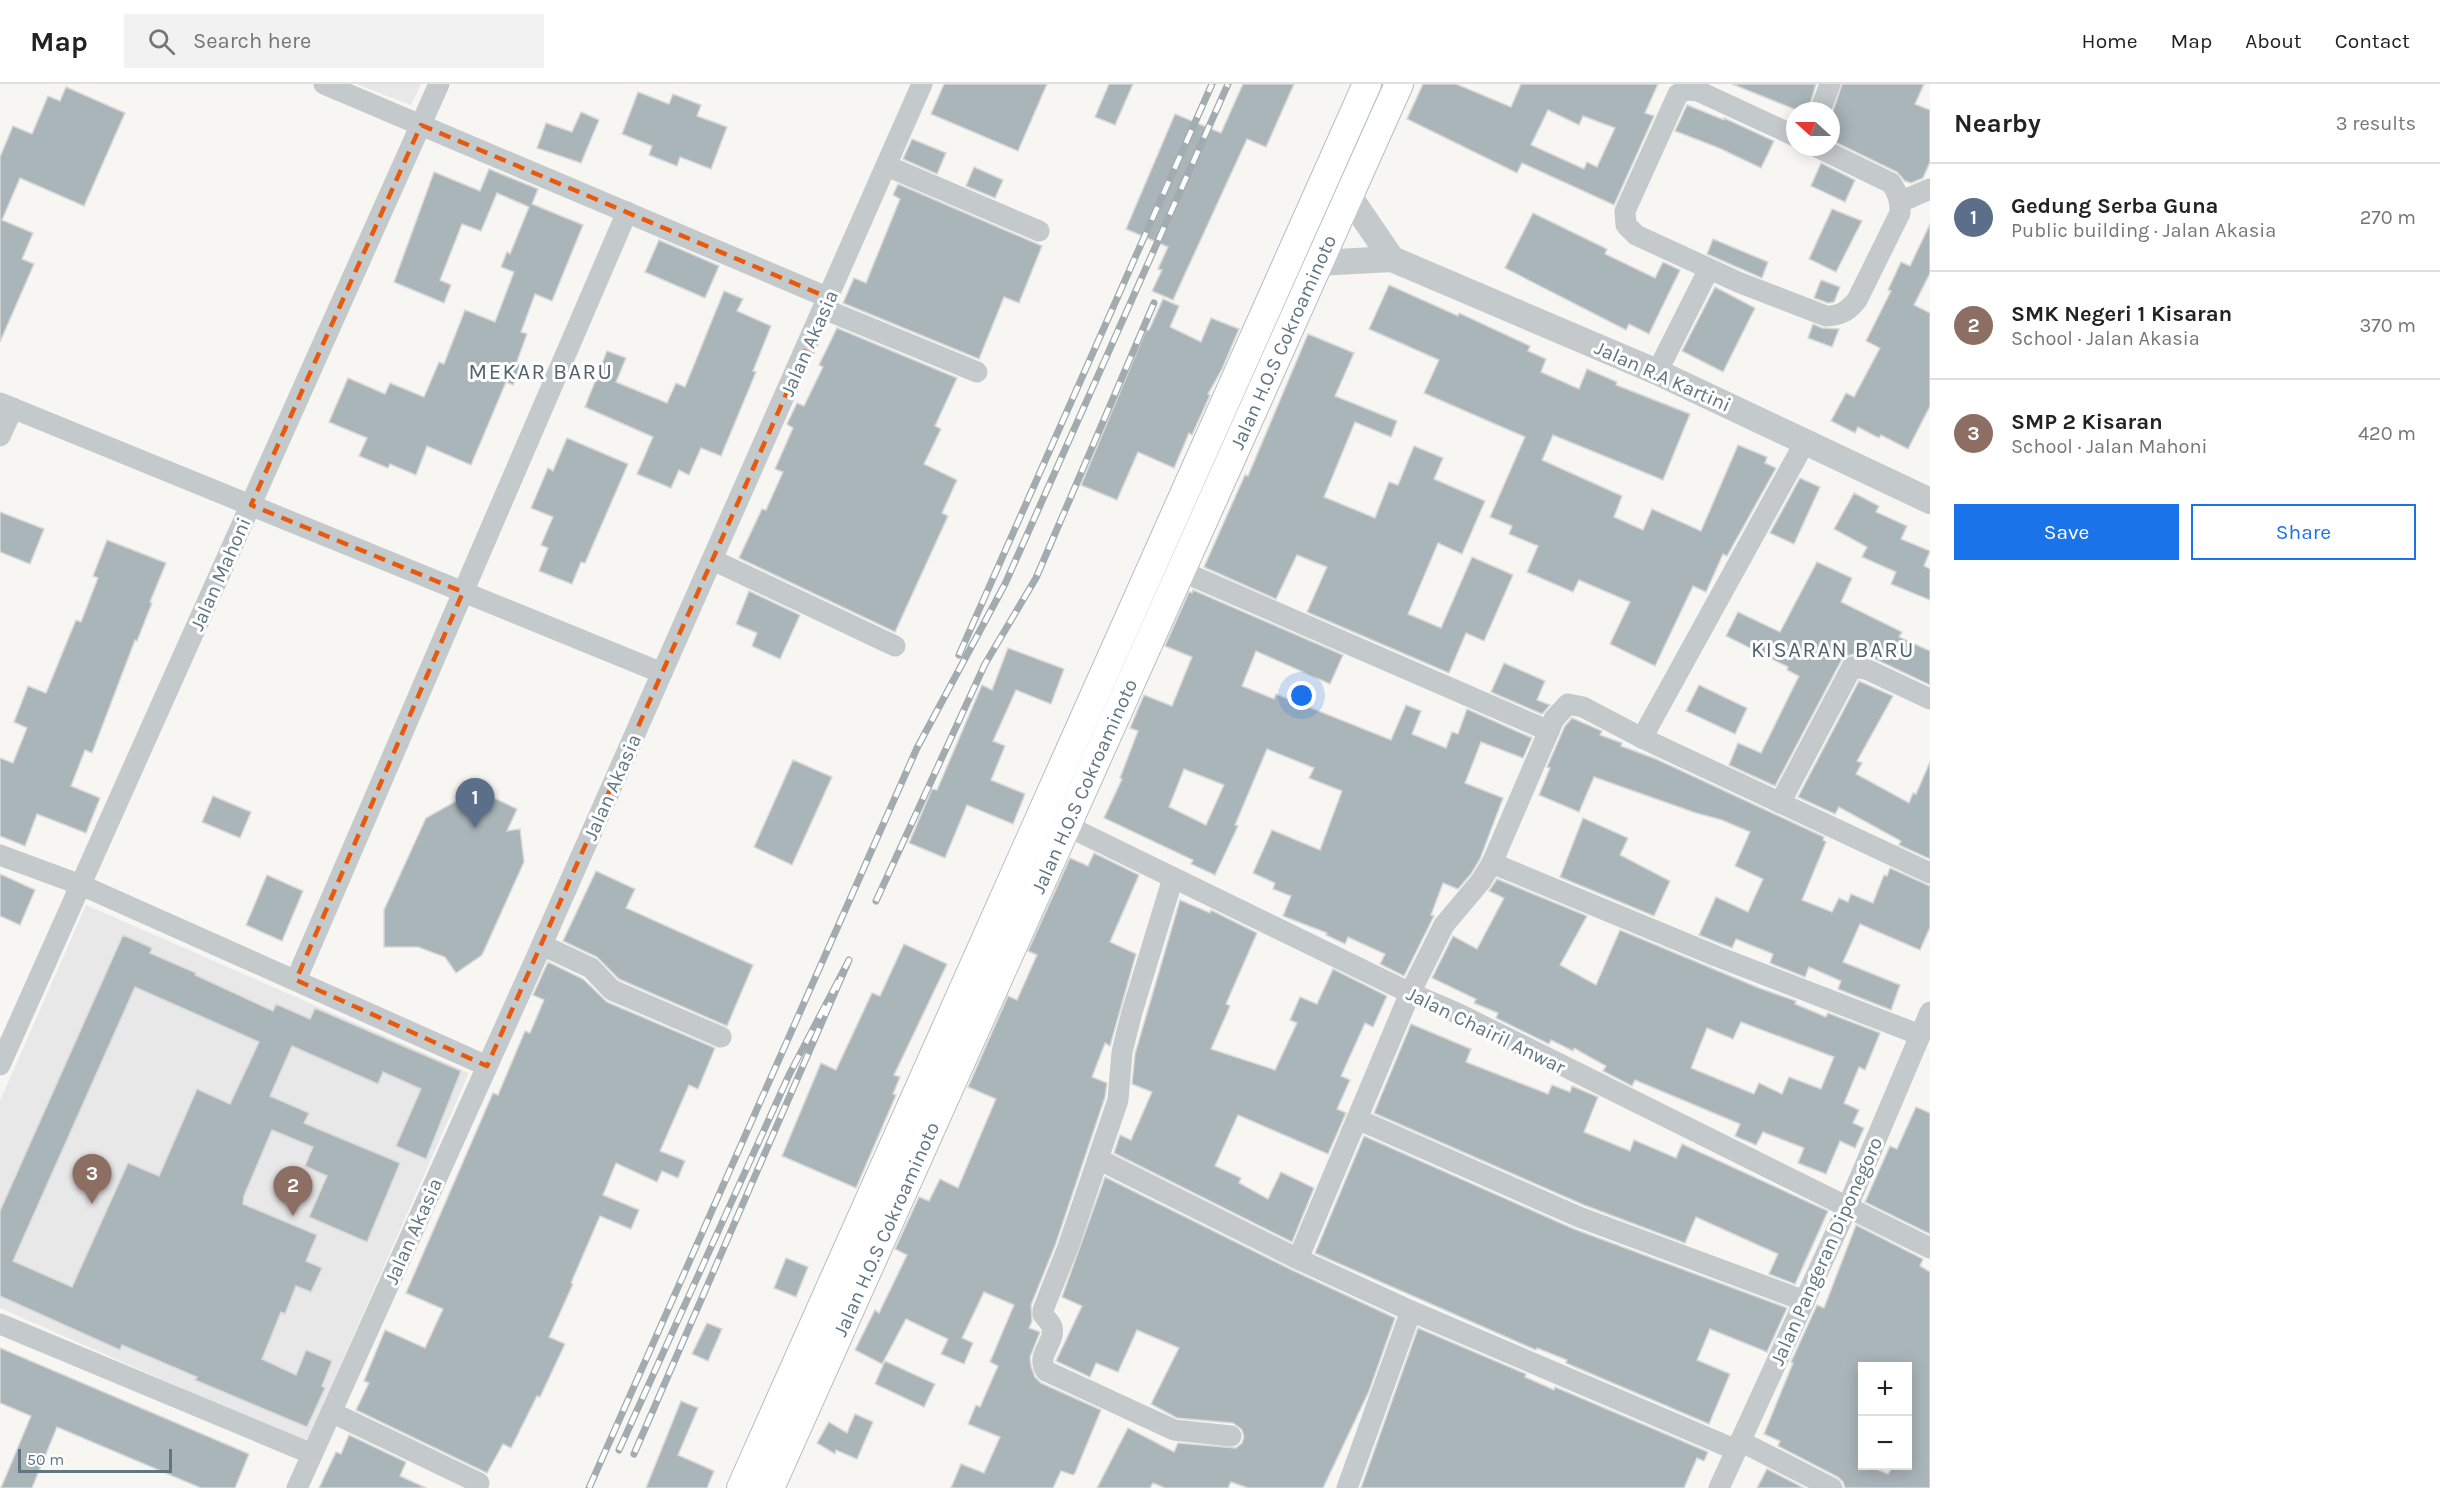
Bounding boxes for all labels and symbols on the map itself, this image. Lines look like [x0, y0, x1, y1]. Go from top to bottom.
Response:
north arrow [1786, 102, 1840, 156]
street label: Jalan H.O.S Cokroaminoto [1226, 231, 1341, 453]
street label: Jalan Akasia [776, 287, 843, 400]
street label: Jalan R.A Kartini [1591, 336, 1734, 417]
district label: MEKAR BARU [469, 359, 613, 385]
street label: Jalan Mahoni [185, 514, 256, 634]
district label: KISARAN BARU [1751, 637, 1915, 663]
street label: Jalan H.O.S Cokroaminoto [1027, 675, 1142, 897]
your location [1287, 681, 1316, 710]
street label: Jalan Akasia [579, 731, 646, 844]
pin: 1 [456, 778, 494, 828]
street label: Jalan Chairil Anwar [1403, 982, 1570, 1079]
street label: Jalan H.O.S Cokroaminoto [829, 1118, 944, 1340]
street label: Jalan Pangeran Diponegoro [1766, 1133, 1887, 1369]
pin: 3 [72, 1154, 112, 1204]
pin: 2 [274, 1166, 312, 1216]
street label: Jalan Akasia [380, 1175, 447, 1288]
scale bar [18, 1446, 172, 1474]

